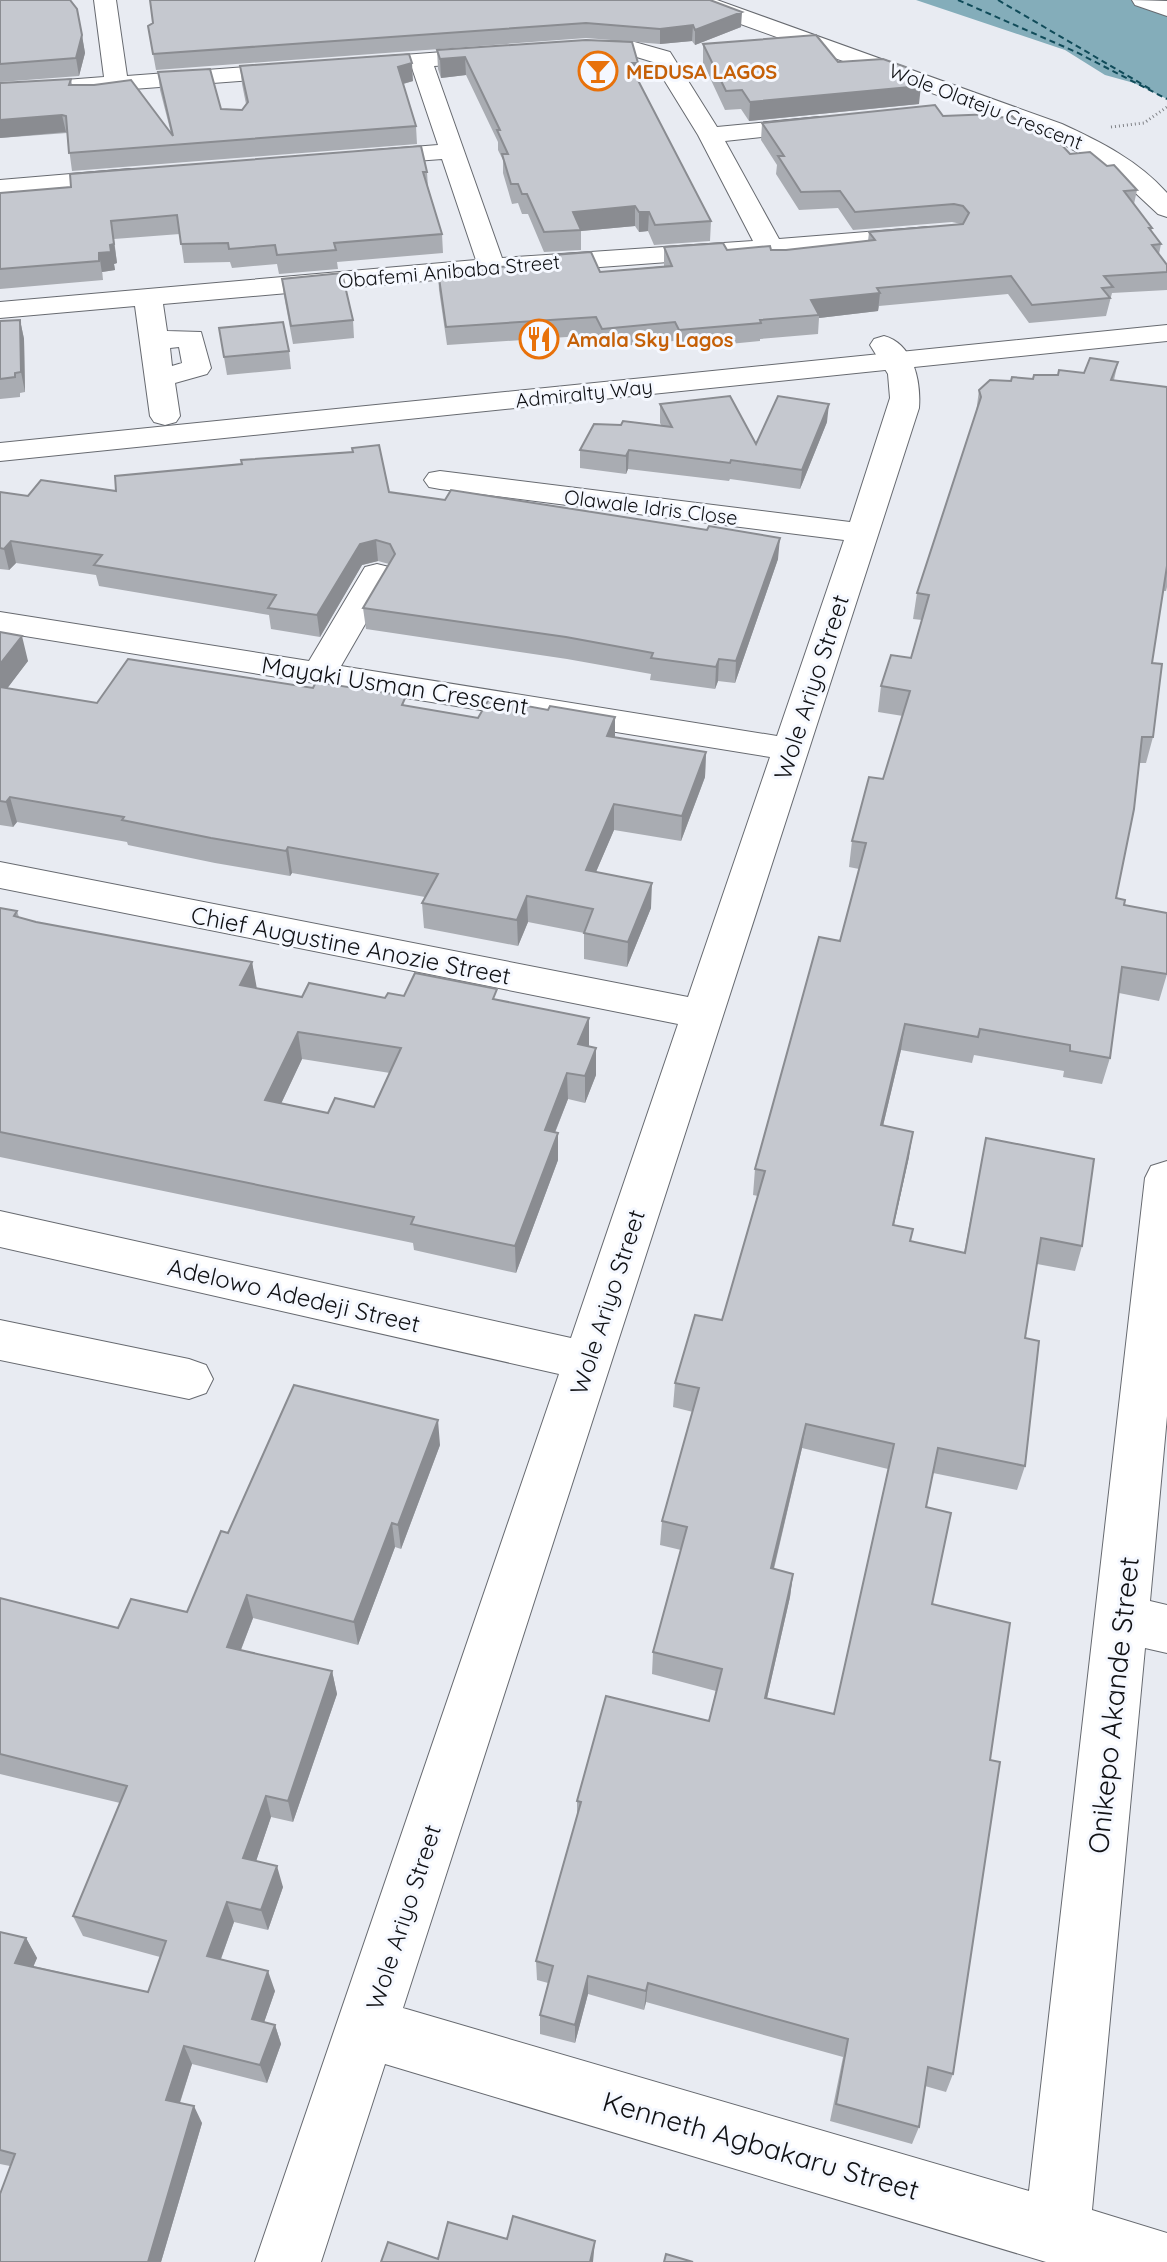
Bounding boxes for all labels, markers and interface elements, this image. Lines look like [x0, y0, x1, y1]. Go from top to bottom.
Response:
bar icon: MEDUSA LAGOS [577, 50, 619, 92]
street label: Wole Olateju Crescent [886, 58, 1087, 155]
place label: MEDUSA LAGOS [626, 59, 777, 84]
street label: Obafemi Anibaba Street [337, 249, 561, 293]
restaurant icon: Amala Sky Lagos [518, 318, 560, 360]
place label: Amala Sky Lagos [567, 327, 733, 352]
street label: Admiralty Way [514, 373, 654, 413]
street label: Olawale Idris Close [563, 484, 739, 530]
street label: Wole Ariyo Street [767, 591, 855, 783]
street label: Mayaki Usman Crescent [260, 649, 530, 721]
street label: Chief Augustine Anozie Street [189, 899, 513, 991]
street label: Wole Ariyo Street [563, 1206, 651, 1398]
street label: Adelowo Adedeji Street [165, 1251, 423, 1339]
street label: Onikepo Akande Street [1080, 1555, 1146, 1855]
street label: Wole Ariyo Street [359, 1821, 447, 2013]
street label: Kenneth Agbakaru Street [599, 2083, 923, 2207]

